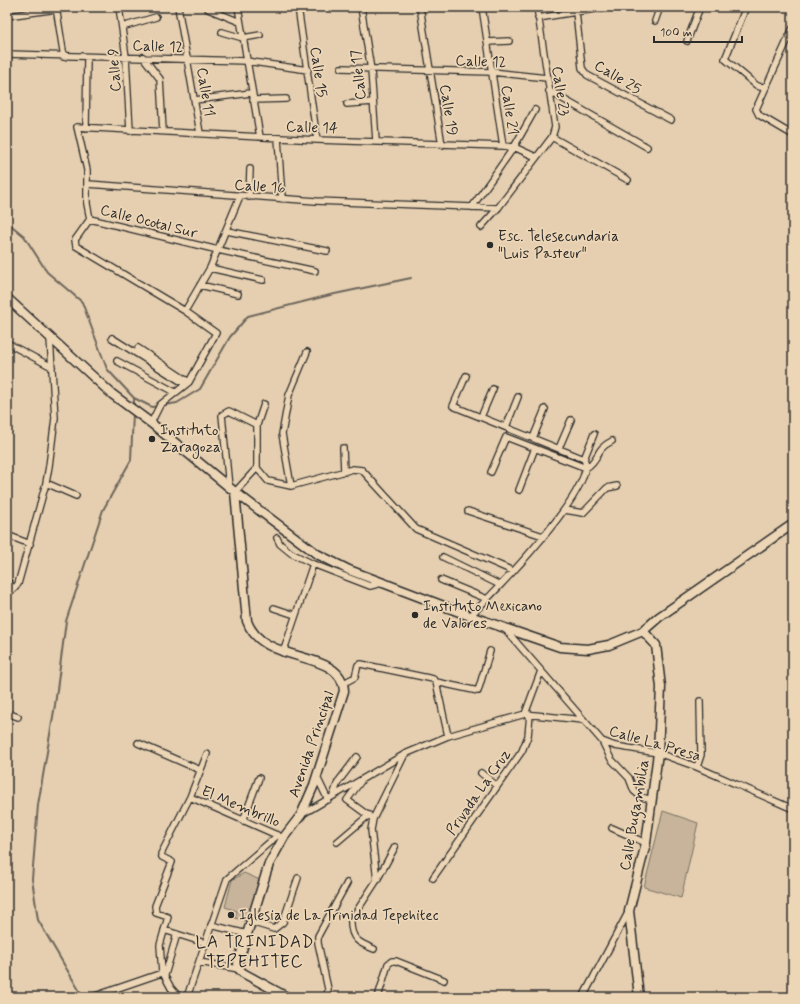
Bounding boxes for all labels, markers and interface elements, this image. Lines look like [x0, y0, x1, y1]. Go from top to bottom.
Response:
scale bar [654, 18, 742, 44]
text: 100 m [660, 25, 692, 41]
street label: Calle 12 [132, 36, 184, 58]
street label: Calle 15 [305, 45, 331, 99]
street label: Calle 9 [103, 47, 126, 92]
street label: Calle 17 [346, 48, 372, 101]
street label: Calle 12 [455, 51, 507, 73]
street label: Calle 25 [590, 56, 645, 100]
street label: Calle 23 [546, 65, 574, 117]
street label: Calle 11 [191, 66, 219, 118]
street label: Calle 19 [434, 83, 462, 137]
street label: Calle 21 [496, 84, 522, 136]
street label: Calle 14 [286, 117, 338, 139]
street label: Calle 16 [234, 175, 286, 199]
street label: Calle Ocotal Sur [98, 200, 200, 244]
place label: Esc. Telesecundaria "Luis Pasteur" [498, 227, 619, 264]
marker: Esc. Telesecundaria "Luis Pasteur" [485, 240, 495, 250]
place label: Instituto Zaragoza [160, 421, 221, 459]
marker: Instituto Zaragoza [147, 434, 157, 444]
place label: Instituto Mexicano de Valores [423, 597, 542, 634]
marker: Instituto Mexicano de Valores [410, 610, 420, 620]
street label: Avenida Principal [284, 688, 340, 800]
street label: Calle La Presa [607, 721, 703, 767]
street label: Privada La Cruz [442, 746, 516, 840]
street label: Calle Bugambilia [615, 758, 656, 872]
street label: El Membrillo [198, 781, 283, 832]
place label: Iglesia de La Trinidad Tepehitec [239, 906, 439, 926]
marker: Iglesia de La Trinidad Tepehitec [226, 910, 236, 920]
district label: LA TRINIDAD TEPEHITEC [196, 931, 314, 973]

